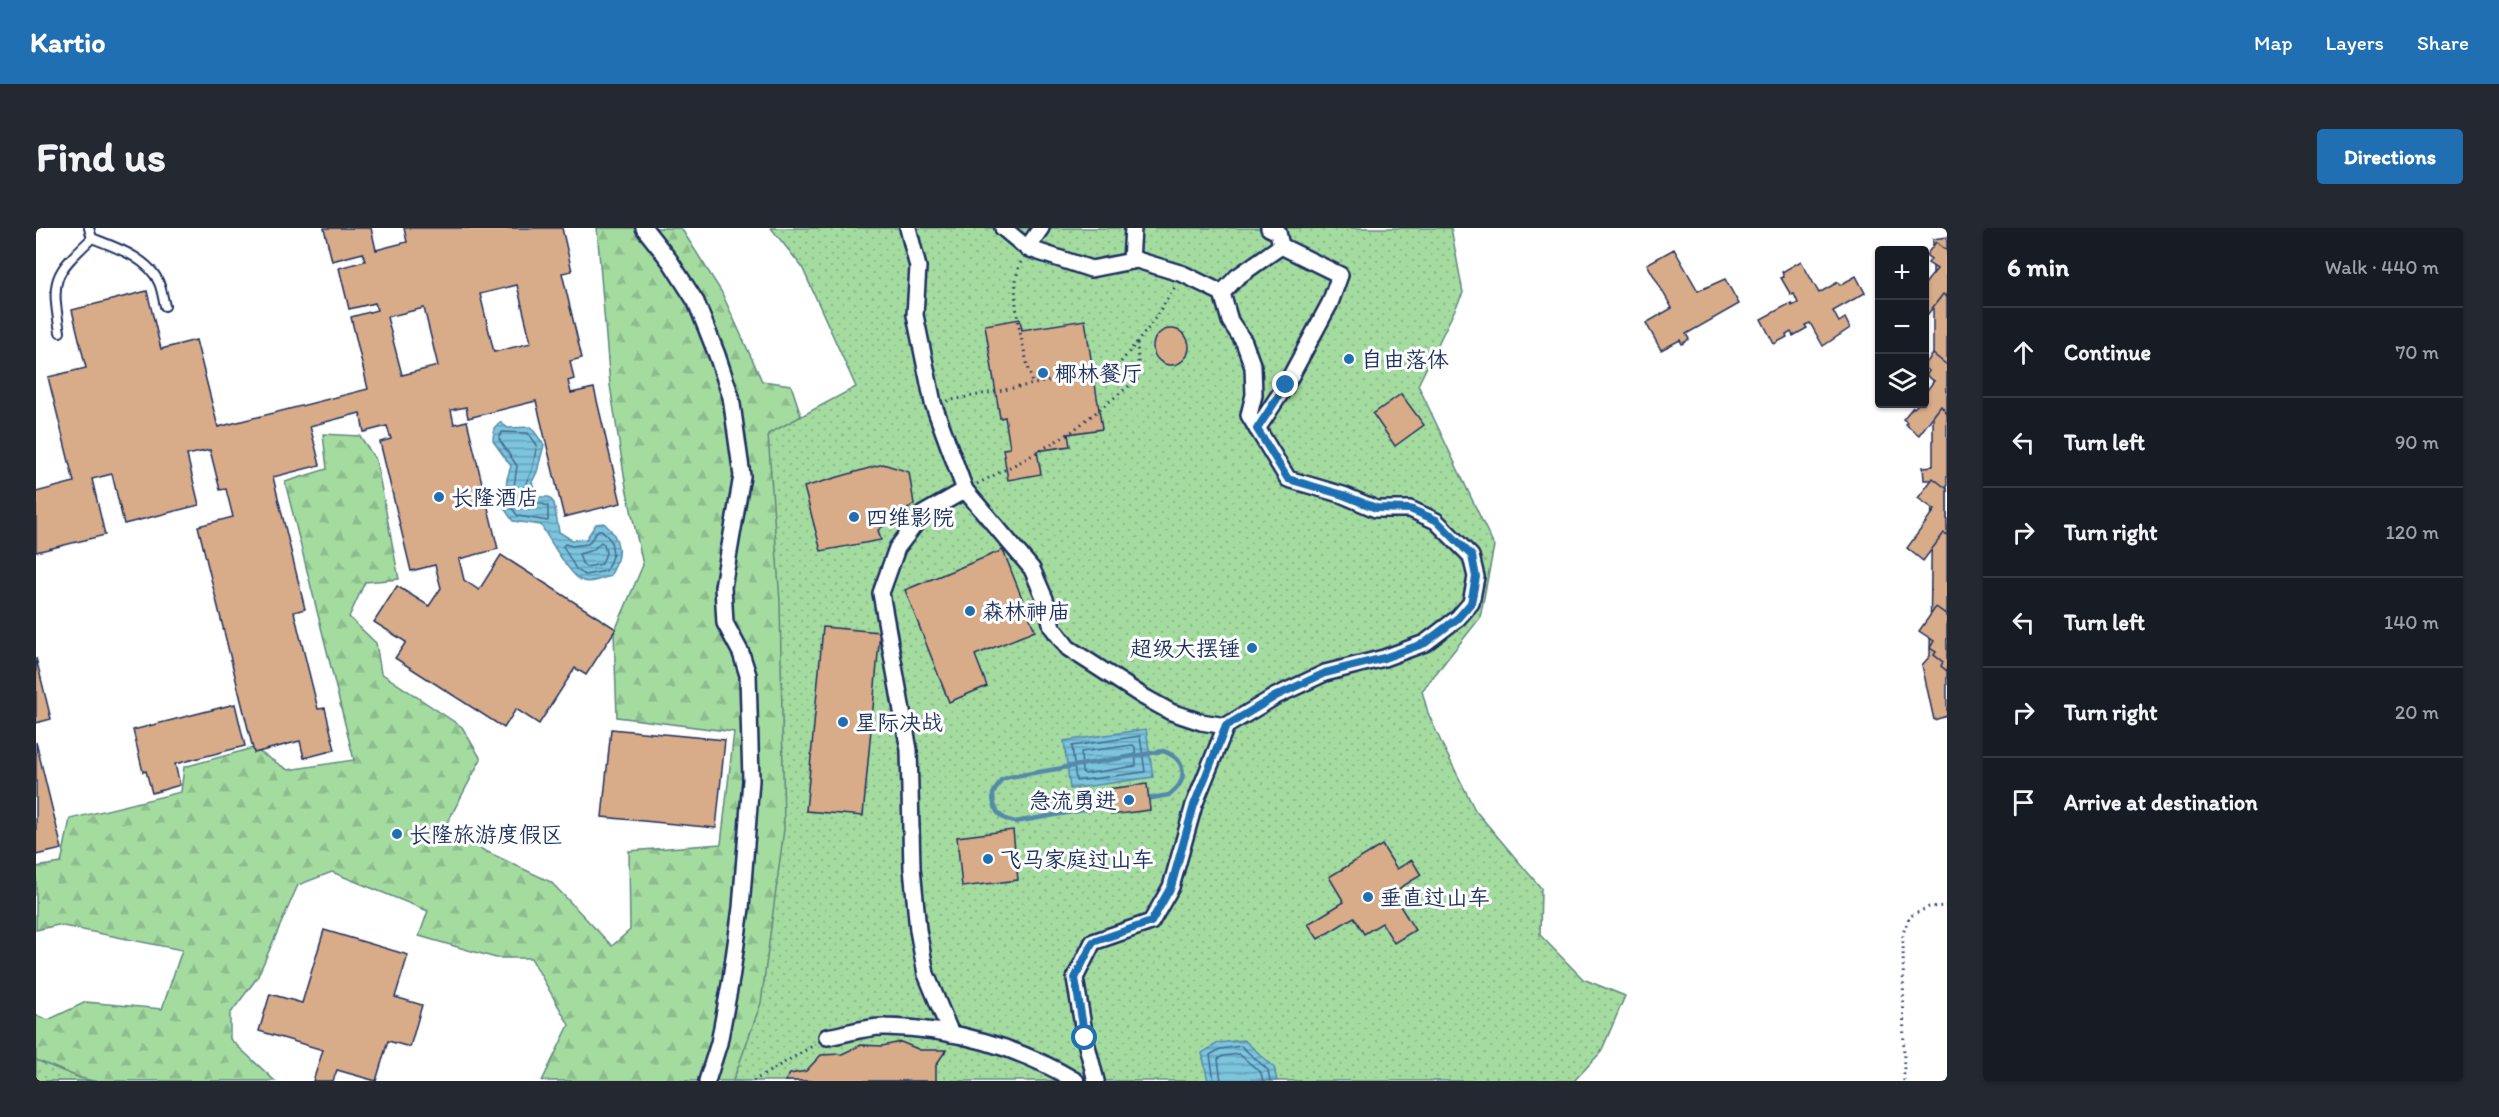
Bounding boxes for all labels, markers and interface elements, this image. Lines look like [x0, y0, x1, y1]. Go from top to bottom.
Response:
text: Kartio [30, 25, 105, 59]
text: Map [2254, 30, 2293, 55]
text: Layers [2326, 30, 2384, 55]
text: Share [2417, 30, 2469, 55]
button: Directions [2317, 129, 2463, 184]
text: Find us [36, 131, 166, 182]
map controls [1875, 246, 1929, 408]
button: + [1875, 246, 1929, 300]
text: 6 min [2007, 251, 2069, 283]
text: Walk · 440 m [2325, 255, 2439, 279]
button: − [1875, 300, 1929, 354]
icon: ahead [2007, 336, 2040, 369]
text: Continue [2064, 339, 2151, 366]
text: 70 m [2395, 340, 2439, 364]
place label: 自由落体 [1361, 346, 1449, 373]
marker: 自由落体 [1342, 352, 1356, 366]
button: layers [1875, 354, 1929, 408]
place label: 椰林餐厅 [1055, 360, 1143, 387]
marker: 椰林餐厅 [1036, 366, 1050, 380]
route end [1272, 371, 1298, 397]
icon: left [2007, 426, 2040, 459]
text: Turn left [2064, 429, 2145, 456]
text: 90 m [2395, 430, 2439, 454]
place label: 长隆酒店 [451, 484, 539, 511]
marker: 长隆酒店 [432, 490, 446, 504]
place label: 四维影院 [866, 504, 954, 531]
marker: 四维影院 [847, 510, 861, 524]
icon: right [2007, 516, 2040, 549]
text: Turn right [2064, 519, 2158, 546]
text: 120 m [2386, 520, 2439, 544]
place label: 森林神庙 [982, 598, 1070, 625]
marker: 森林神庙 [963, 604, 977, 618]
icon: left [2007, 606, 2040, 639]
text: Turn left [2064, 609, 2145, 636]
text: 140 m [2384, 610, 2439, 634]
place label: 超级大摆锤 [1130, 635, 1240, 662]
marker: 超级大摆锤 [1245, 641, 1259, 655]
icon: right [2007, 696, 2040, 729]
text: Turn right [2064, 699, 2158, 726]
text: 20 m [2395, 700, 2439, 724]
place label: 星际决战 [855, 709, 943, 736]
marker: 星际决战 [836, 715, 850, 729]
icon: arrive [2007, 786, 2040, 819]
place label: 急流勇进 [1029, 787, 1117, 814]
text: Arrive at destination [2064, 789, 2258, 816]
marker: 急流勇进 [1122, 793, 1136, 807]
place label: 长隆旅游度假区 [409, 821, 563, 848]
marker: 长隆旅游度假区 [390, 827, 404, 841]
place label: 飞马家庭过山车 [1000, 846, 1154, 873]
marker: 飞马家庭过山车 [981, 852, 995, 866]
place label: 垂直过山车 [1380, 884, 1490, 911]
marker: 垂直过山车 [1361, 890, 1375, 904]
route start [1071, 1024, 1097, 1050]

